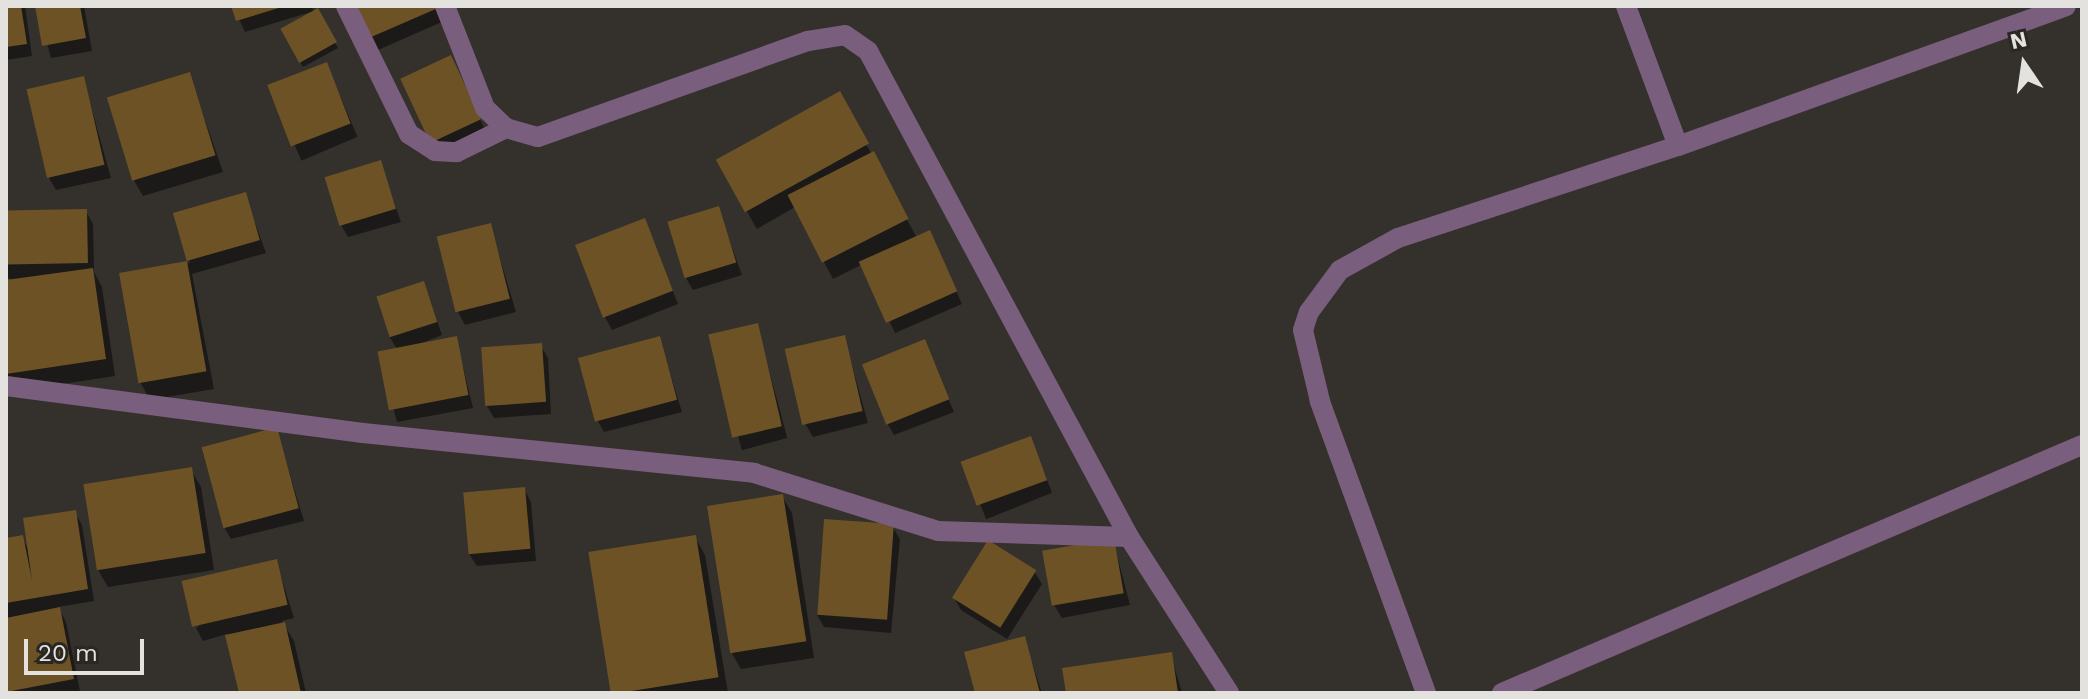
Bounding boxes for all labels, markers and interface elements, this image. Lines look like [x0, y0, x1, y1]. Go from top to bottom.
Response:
north arrow [1984, 24, 2064, 104]
text: N [2008, 26, 2029, 54]
scale bar [28, 623, 148, 673]
text: 20 m [38, 639, 98, 667]

